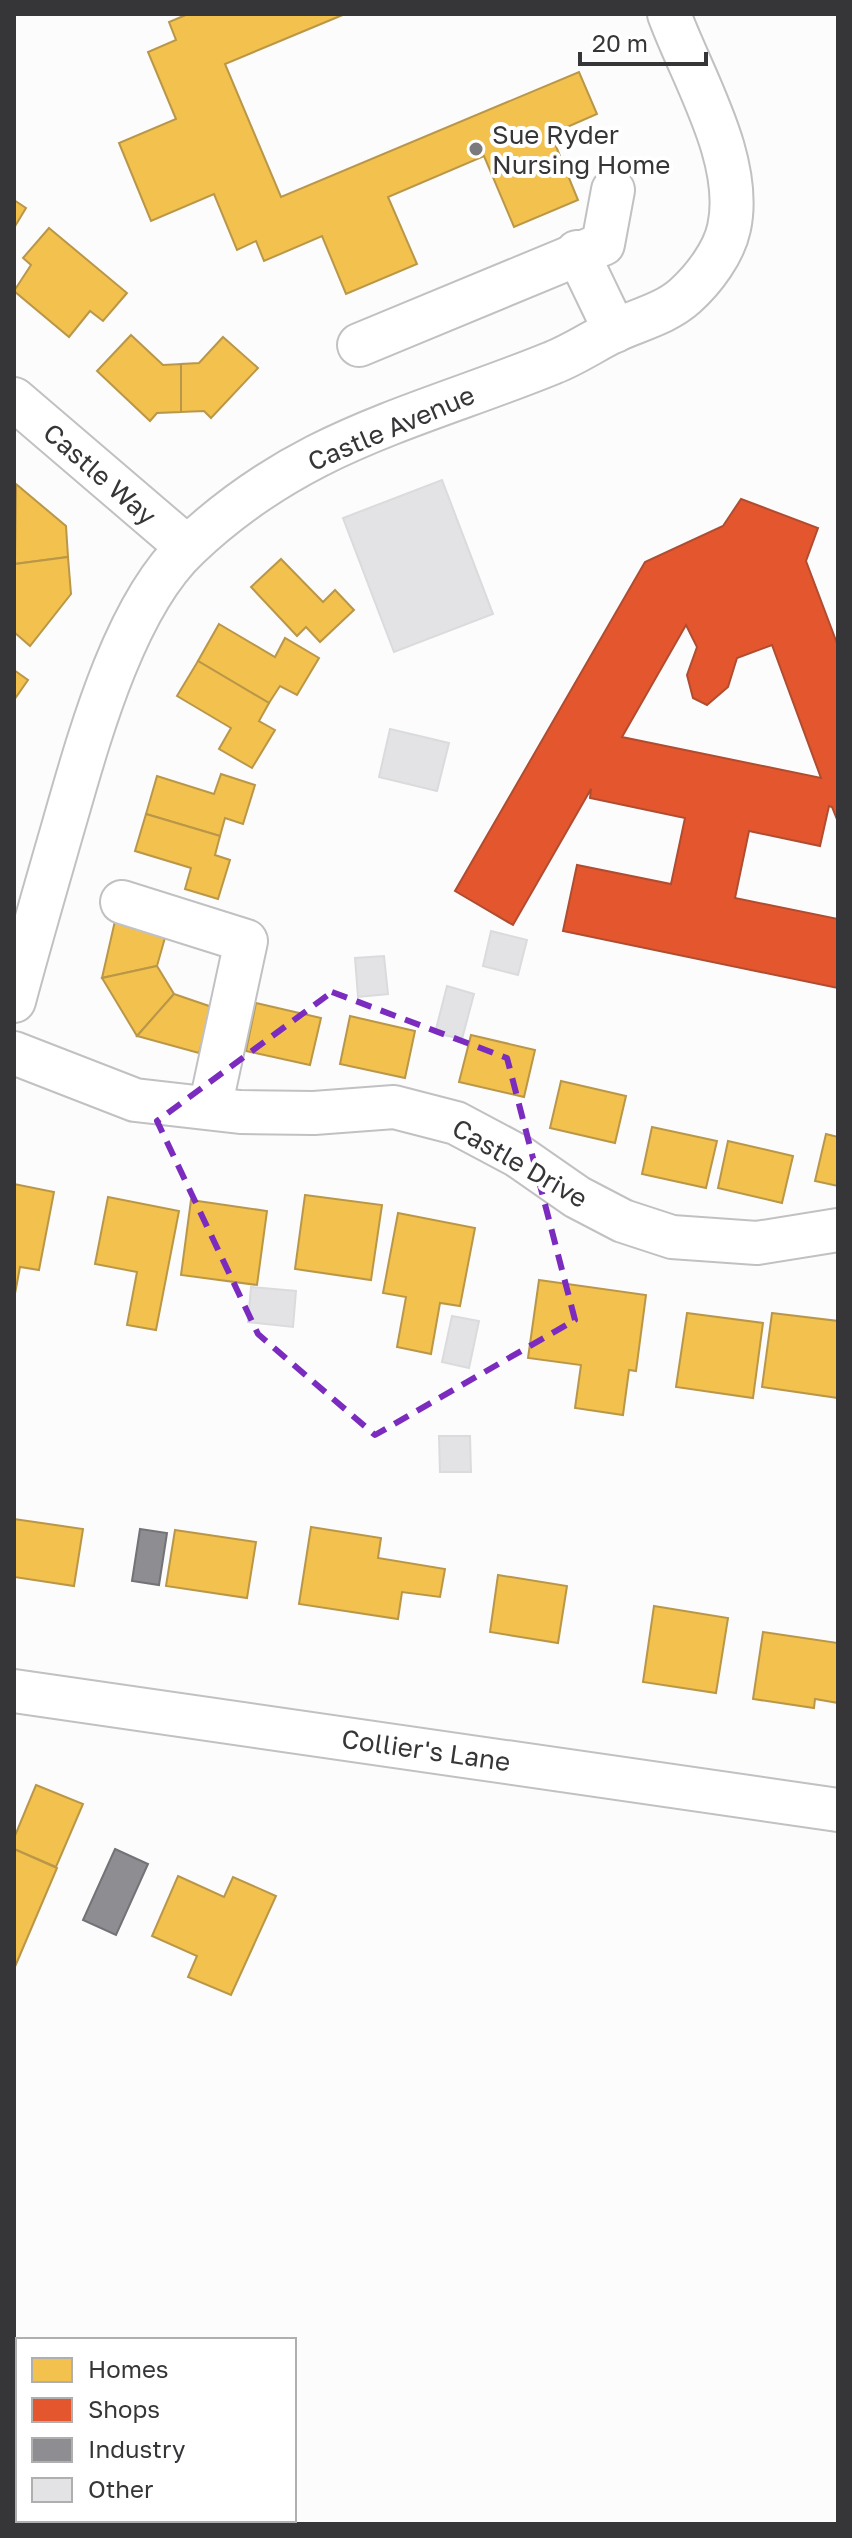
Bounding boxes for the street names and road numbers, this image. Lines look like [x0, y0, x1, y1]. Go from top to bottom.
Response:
street label: Castle Avenue [303, 379, 479, 477]
street label: Castle Way [37, 417, 163, 532]
street label: Castle Drive [447, 1112, 593, 1214]
street label: Collier's Lane [340, 1723, 512, 1777]

